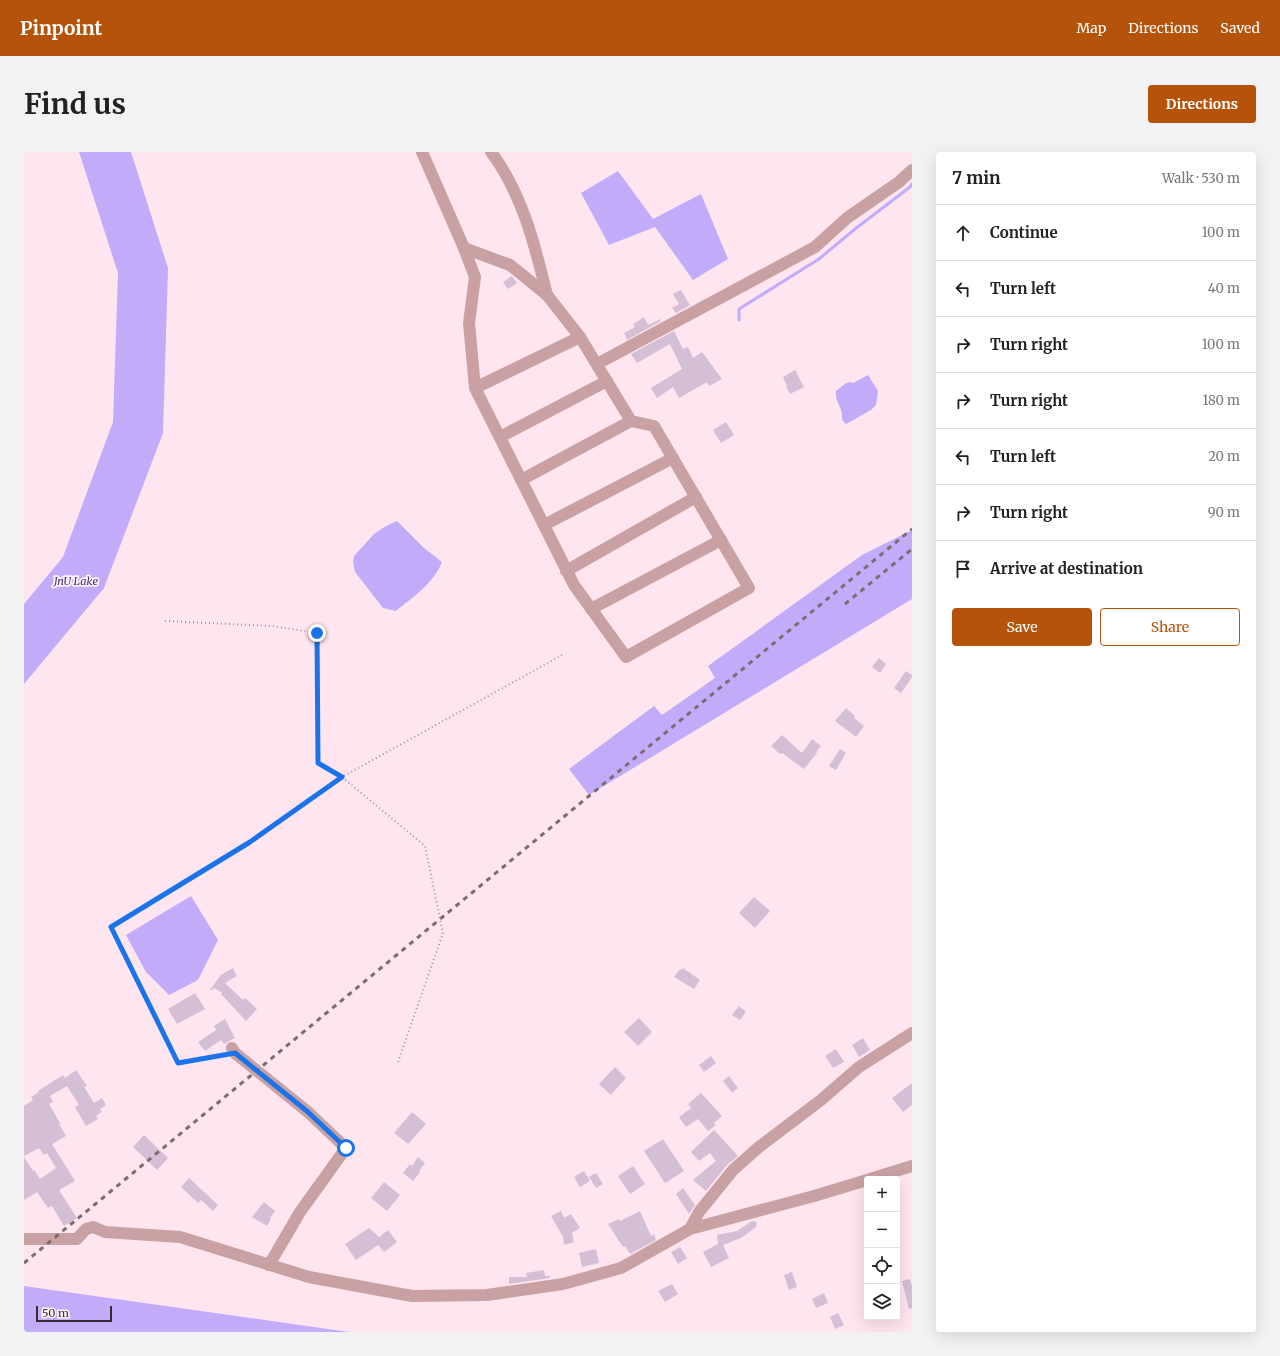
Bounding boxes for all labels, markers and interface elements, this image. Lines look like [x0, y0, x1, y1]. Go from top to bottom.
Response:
text: Pinpoint [20, 16, 102, 40]
text: Map [1076, 19, 1106, 37]
text: Directions [1128, 19, 1198, 37]
text: Saved [1220, 19, 1260, 37]
button: Directions [1148, 85, 1256, 123]
text: Find us [24, 86, 126, 122]
text: 7 min [952, 167, 1001, 189]
text: Walk · 530 m [1162, 170, 1240, 187]
icon: ahead [952, 222, 974, 244]
text: Continue [990, 223, 1058, 242]
text: 100 m [1202, 224, 1240, 241]
icon: left [952, 278, 974, 300]
text: Turn left [990, 279, 1056, 298]
text: 40 m [1208, 280, 1240, 297]
icon: right [952, 334, 974, 356]
text: Turn right [990, 335, 1068, 354]
text: 100 m [1202, 336, 1240, 353]
icon: right [952, 390, 974, 412]
text: Turn right [990, 391, 1068, 410]
text: 180 m [1202, 392, 1240, 409]
icon: left [952, 446, 974, 468]
text: Turn left [990, 447, 1056, 466]
text: 20 m [1208, 448, 1240, 465]
icon: right [952, 502, 974, 524]
text: Turn right [990, 503, 1068, 522]
text: 90 m [1208, 504, 1240, 521]
icon: arrive [952, 558, 974, 580]
text: Arrive at destination [990, 559, 1143, 578]
water label: JnU Lake [53, 574, 98, 588]
button: Save [952, 608, 1092, 646]
button: Share [1100, 608, 1240, 646]
route end [308, 624, 326, 642]
route start [337, 1139, 355, 1157]
map controls [864, 1176, 900, 1320]
button: + [864, 1176, 900, 1212]
button: − [864, 1212, 900, 1248]
button: locate [864, 1248, 900, 1284]
button: layers [864, 1284, 900, 1320]
scale bar [36, 1304, 112, 1323]
text: 50 m [42, 1306, 69, 1320]

